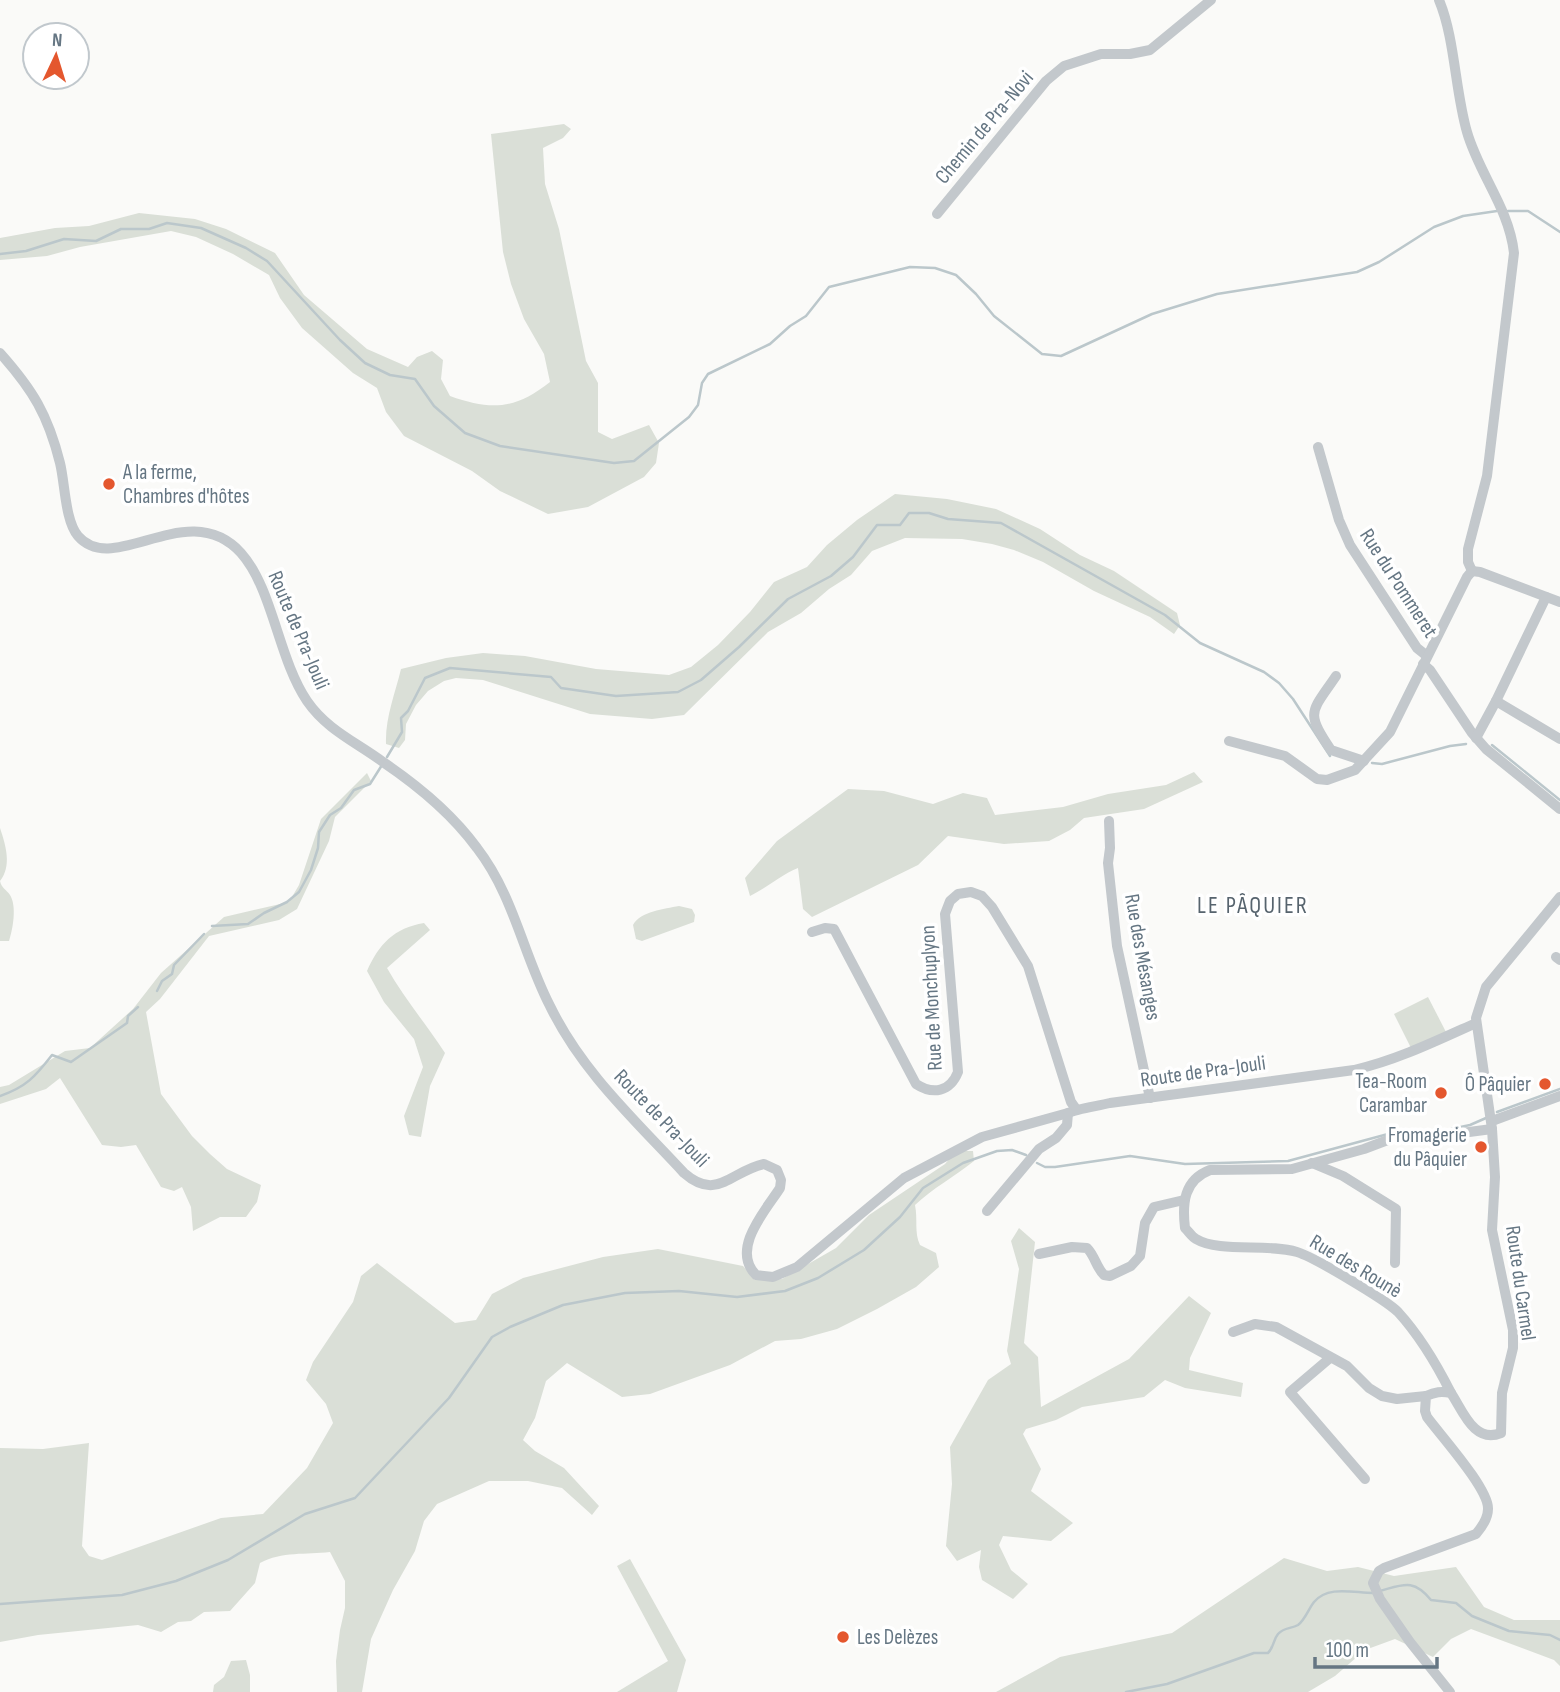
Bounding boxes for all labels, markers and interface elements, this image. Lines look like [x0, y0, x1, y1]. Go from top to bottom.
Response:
north arrow [21, 21, 91, 91]
text: N [51, 29, 63, 52]
street label: Chemin de Pra-Novi [930, 66, 1039, 189]
place label: A la ferme, Chambres d'hôtes [122, 460, 249, 509]
marker: A la ferme, Chambres d'hôtes [101, 476, 117, 492]
street label: Rue du Pommeret [1354, 524, 1443, 642]
street label: Route de Pra-Jouli [262, 567, 335, 693]
district label: LE PÂQUIER [1197, 891, 1309, 920]
street label: Rue des Mésanges [1119, 892, 1166, 1022]
street label: Rue de Monchuplyon [915, 925, 948, 1071]
street label: Route de Pra-Jouli [1139, 1050, 1267, 1093]
street label: Route de Pra-Jouli [609, 1064, 714, 1172]
place label: Tea-Room Carambar [1355, 1069, 1427, 1118]
place label: Ô Pâquier [1465, 1072, 1531, 1097]
marker: Ô Pâquier [1537, 1076, 1553, 1092]
marker: Tea-Room Carambar [1433, 1085, 1449, 1101]
place label: Fromagerie du Pâquier [1388, 1123, 1467, 1172]
marker: Fromagerie du Pâquier [1473, 1139, 1489, 1155]
street label: Route du Carmel [1500, 1224, 1541, 1342]
street label: Rue des Rounè [1305, 1229, 1406, 1304]
place label: Les Delèzes [857, 1625, 938, 1650]
scale bar [1315, 1626, 1438, 1670]
marker: Les Delèzes [835, 1629, 851, 1645]
text: 100 m [1326, 1638, 1369, 1663]

